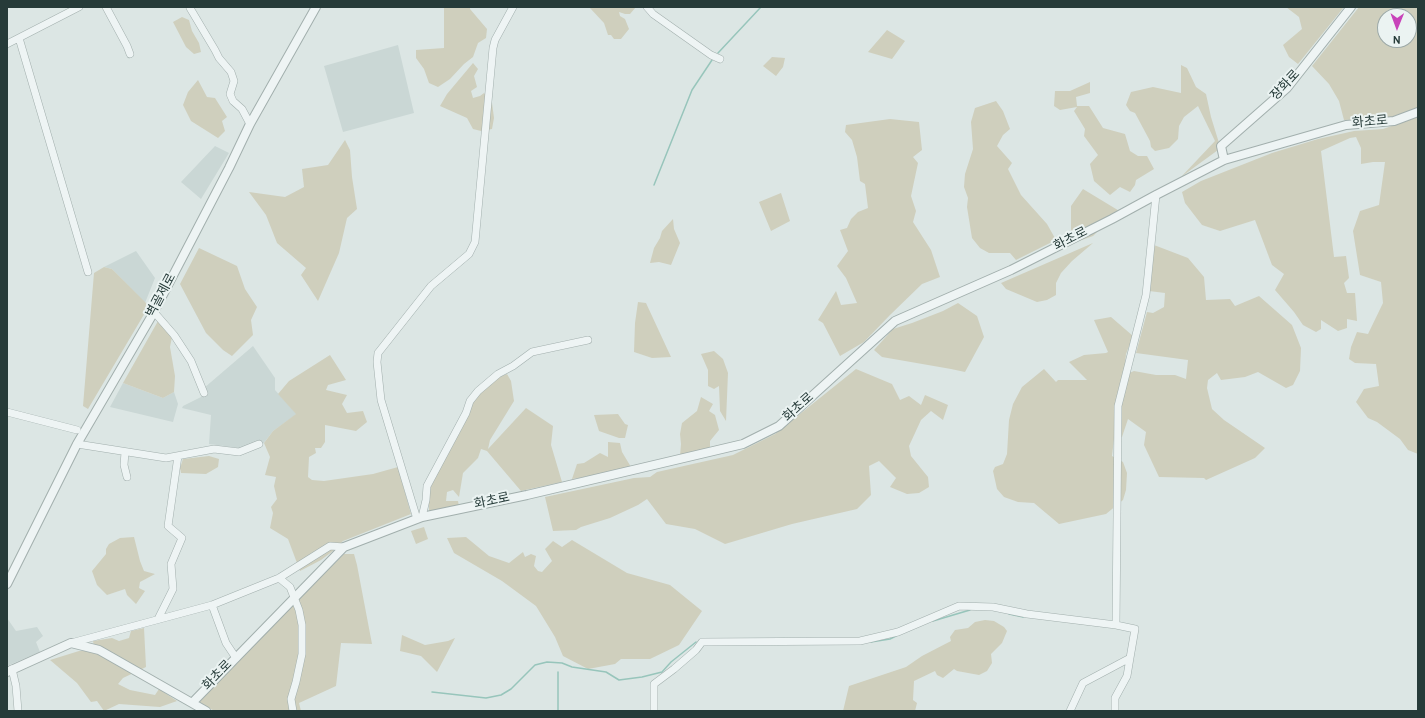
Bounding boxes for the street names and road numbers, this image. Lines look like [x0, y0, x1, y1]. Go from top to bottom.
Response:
street label: 장화로 [1268, 68, 1304, 104]
street label: 화초로 [1351, 114, 1389, 132]
street label: 화초로 [1051, 225, 1091, 255]
street label: 벽골제로 [144, 271, 180, 321]
street label: 화초로 [780, 390, 818, 426]
street label: 화초로 [473, 491, 511, 513]
street label: 화초로 [200, 658, 236, 694]

